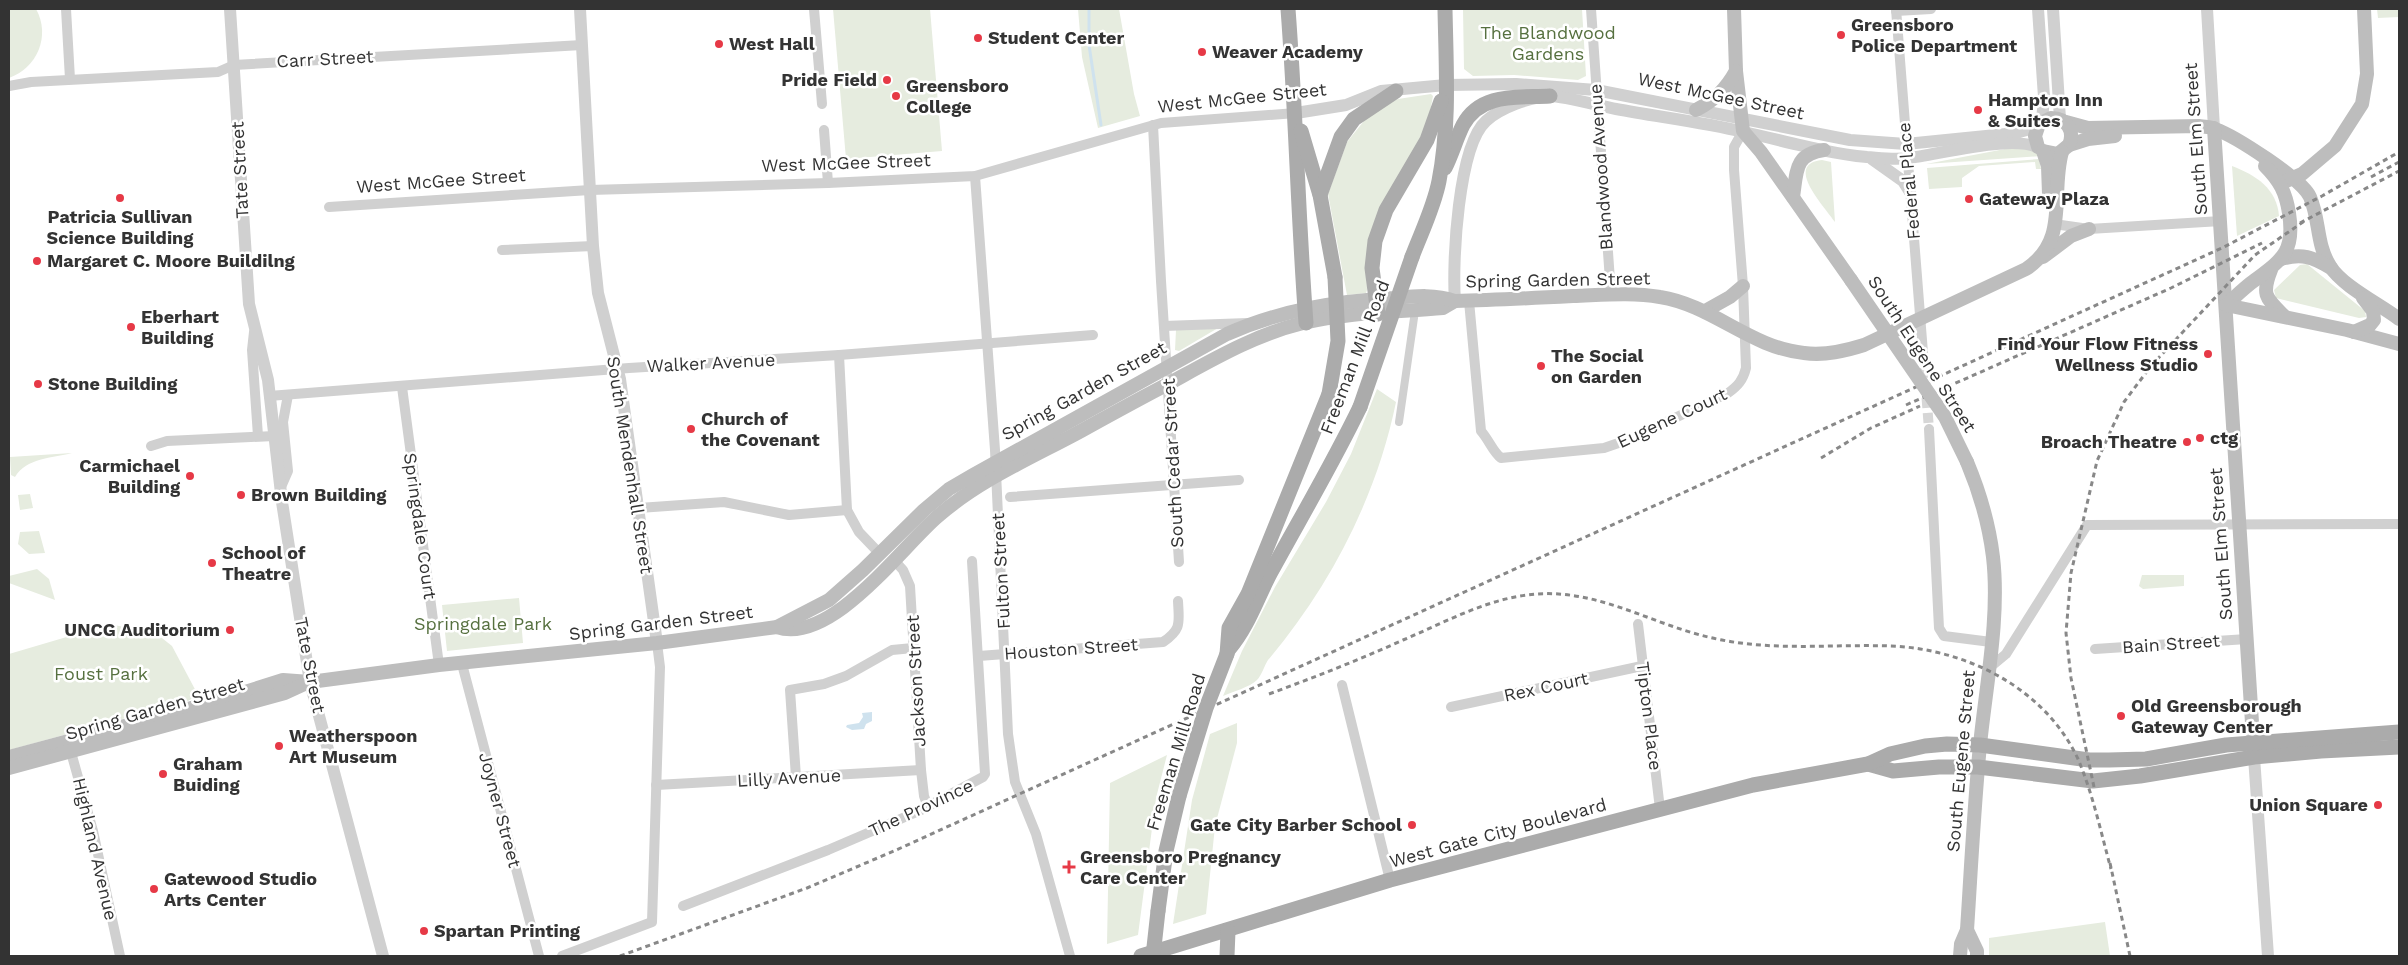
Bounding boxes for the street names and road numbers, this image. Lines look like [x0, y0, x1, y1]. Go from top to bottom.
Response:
street label: Carr Street [276, 45, 374, 72]
street label: South Elm Street [2180, 62, 2211, 216]
street label: West McGee Street [1636, 68, 1807, 124]
street label: West McGee Street [1157, 78, 1328, 117]
street label: Blandwood Avenue [1584, 83, 1617, 251]
street label: Tate Street [226, 121, 253, 219]
street label: Federal Place [1893, 122, 1924, 240]
street label: West McGee Street [761, 149, 932, 176]
street label: West McGee Street [356, 164, 527, 197]
street label: Spring Garden Street [1465, 267, 1651, 292]
street label: South Eugene Street [1864, 272, 1981, 436]
street label: Freeman Mill Road [1315, 277, 1394, 437]
street label: Spring Garden Street [998, 336, 1170, 445]
street label: Walker Avenue [646, 349, 776, 376]
street label: South Mendenhall Street [603, 355, 658, 576]
street label: South Cedar Street [1158, 377, 1187, 548]
street label: Eugene Court [1614, 383, 1730, 452]
street label: Springdale Court [400, 451, 441, 601]
street label: South Elm Street [2205, 467, 2236, 621]
street label: Fulton Street [987, 512, 1014, 630]
street label: Spring Garden Street [568, 601, 755, 644]
street label: Jackson Street [902, 614, 929, 747]
street label: Tate Street [291, 615, 330, 715]
street label: Bain Street [2121, 630, 2221, 657]
street label: Houston Street [1003, 633, 1139, 664]
street label: Tipton Place [1632, 660, 1667, 771]
street label: Rex Court [1502, 667, 1590, 706]
street label: South Eugene Street [1942, 669, 1979, 853]
street label: Freeman Mill Road [1142, 671, 1209, 833]
street label: Spring Garden Street [63, 673, 247, 744]
street label: Joyner Street [475, 750, 526, 870]
street label: Lilly Avenue [736, 764, 841, 791]
street label: The Province [865, 774, 976, 841]
street label: Highland Avenue [69, 775, 122, 922]
street label: West Gate City Boulevard [1387, 793, 1609, 872]

